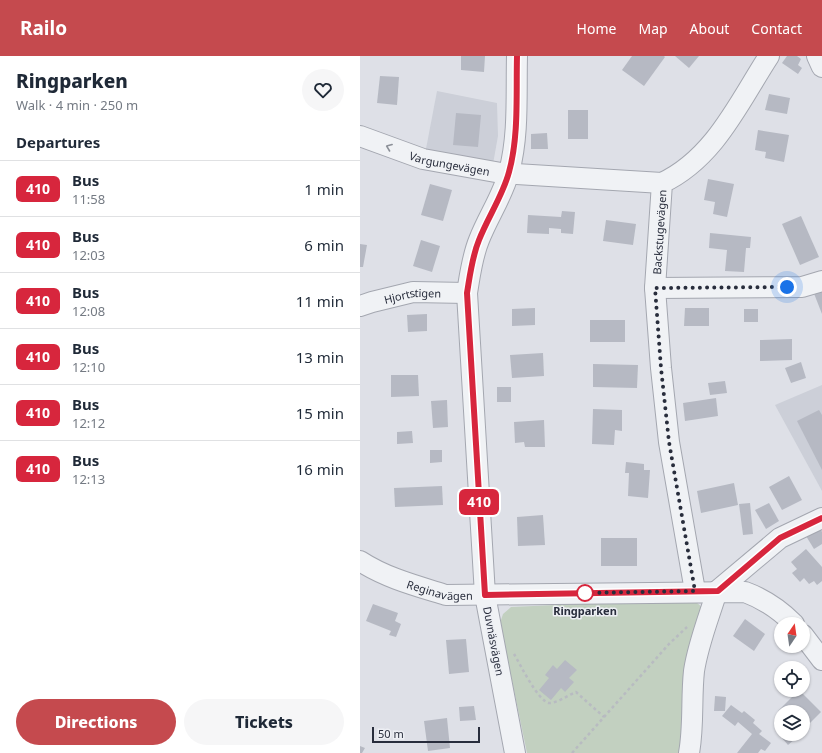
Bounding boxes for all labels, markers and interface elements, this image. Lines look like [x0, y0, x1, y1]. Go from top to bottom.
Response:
text: Railo [20, 15, 67, 41]
text: Home [577, 19, 616, 38]
text: Map [638, 19, 668, 38]
text: About [690, 19, 729, 38]
text: Contact [751, 19, 802, 38]
text: Ringparken [16, 68, 128, 94]
button: heart [302, 69, 344, 111]
text: Walk · 4 min · 250 m [16, 96, 138, 114]
text: Departures [16, 132, 100, 152]
one-way arrow [386, 143, 393, 151]
street label: Vargungevägen [407, 147, 491, 178]
text: Bus [72, 170, 99, 190]
text: 410 [26, 179, 50, 198]
text: 1 min [304, 179, 344, 199]
street label: Backstugevägen [648, 189, 669, 275]
text: 11:58 [72, 190, 105, 208]
text: Bus [72, 226, 99, 246]
text: 410 [26, 235, 50, 254]
text: 6 min [304, 235, 344, 255]
text: 12:03 [72, 246, 105, 264]
your location [777, 277, 797, 297]
text: Bus [72, 282, 99, 302]
street label: Hjortstigen [382, 284, 441, 306]
text: 410 [26, 291, 50, 310]
text: 11 min [296, 291, 344, 311]
text: 12:08 [72, 302, 105, 320]
text: Bus [72, 338, 99, 358]
text: 410 [26, 347, 50, 366]
text: 13 min [296, 347, 344, 367]
text: 12:10 [72, 358, 105, 376]
text: Bus [72, 394, 99, 414]
text: 410 [26, 403, 50, 422]
text: 15 min [296, 403, 344, 423]
text: 12:12 [72, 414, 105, 432]
text: Bus [72, 450, 99, 470]
text: 410 [26, 459, 50, 478]
text: 16 min [296, 459, 344, 479]
text: 12:13 [72, 470, 105, 488]
line badge: 410 [456, 489, 502, 515]
text: 410 [467, 492, 491, 511]
street label: Reginavägen [405, 576, 473, 603]
marker: Ringparken [576, 584, 594, 602]
place label: Ringparken [553, 603, 617, 618]
street label: Duvnäsvägen [480, 605, 508, 677]
north arrow [774, 617, 810, 653]
map controls [774, 617, 810, 741]
button: locate [774, 661, 810, 697]
button: Directions [16, 699, 176, 745]
button: Tickets [184, 699, 344, 745]
button: layers [774, 705, 810, 741]
scale bar [372, 725, 480, 744]
text: 50 m [378, 726, 404, 741]

